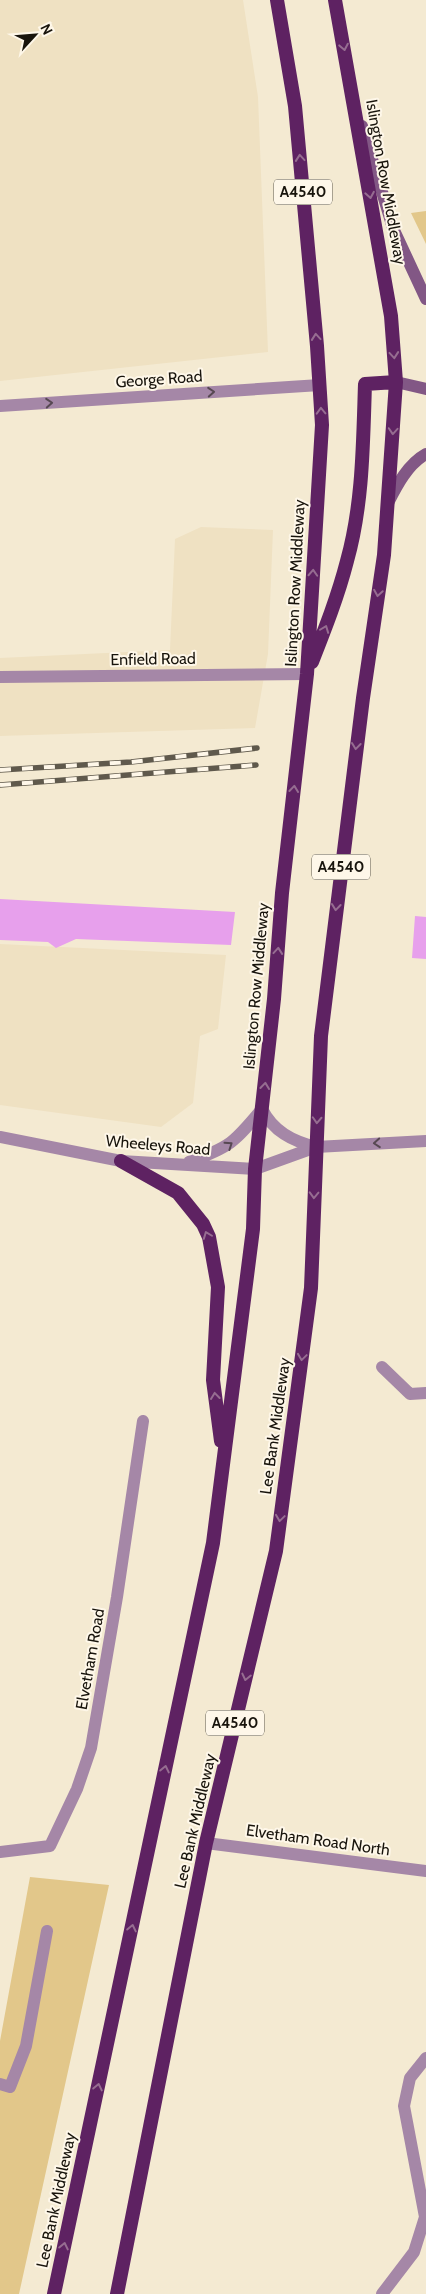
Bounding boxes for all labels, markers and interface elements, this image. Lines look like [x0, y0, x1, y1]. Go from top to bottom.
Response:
north arrow [10, 10, 60, 60]
text: N [36, 21, 57, 38]
one-way arrow [338, 43, 349, 52]
street label: Islington Row Middleway [362, 98, 410, 266]
one-way arrow [295, 153, 306, 161]
road number: A4540 [274, 180, 332, 204]
one-way arrow [365, 190, 375, 199]
one-way arrow [311, 332, 322, 340]
one-way arrow [388, 351, 399, 359]
street label: George Road [115, 366, 203, 392]
one-way arrow [207, 387, 215, 398]
one-way arrow [45, 397, 53, 408]
one-way arrow [316, 407, 326, 414]
one-way arrow [387, 427, 398, 435]
street label: Islington Row Middleway [281, 499, 309, 667]
one-way arrow [307, 569, 318, 577]
one-way arrow [373, 589, 384, 597]
one-way arrow [319, 625, 329, 634]
street label: Enfield Road [110, 649, 196, 669]
one-way arrow [351, 742, 362, 750]
one-way arrow [288, 785, 299, 793]
road number: A4540 [312, 854, 370, 880]
street label: Islington Row Middleway [239, 902, 273, 1070]
one-way arrow [331, 903, 342, 911]
one-way arrow [272, 947, 283, 955]
one-way arrow [259, 1082, 270, 1090]
one-way arrow [312, 1116, 322, 1124]
street label: Wheeleys Road [105, 1131, 211, 1159]
one-way arrow [373, 1137, 381, 1148]
one-way arrow [224, 1142, 233, 1151]
one-way arrow [309, 1192, 319, 1200]
one-way arrow [203, 1231, 213, 1240]
one-way arrow [297, 1354, 308, 1362]
street label: Lee Bank Middleway [256, 1357, 294, 1495]
one-way arrow [210, 1392, 221, 1400]
one-way arrow [275, 1515, 286, 1523]
street label: Elvetham Road [72, 1607, 108, 1711]
one-way arrow [241, 1673, 252, 1682]
road number: A4540 [206, 1710, 264, 1736]
street label: Lee Bank Middleway [170, 1752, 220, 1890]
one-way arrow [159, 1765, 170, 1774]
street label: Elvetham Road North [245, 1820, 391, 1860]
one-way arrow [126, 1924, 136, 1933]
one-way arrow [92, 2083, 103, 2092]
street label: Lee Bank Middleway [32, 2131, 80, 2269]
one-way arrow [58, 2242, 69, 2251]

